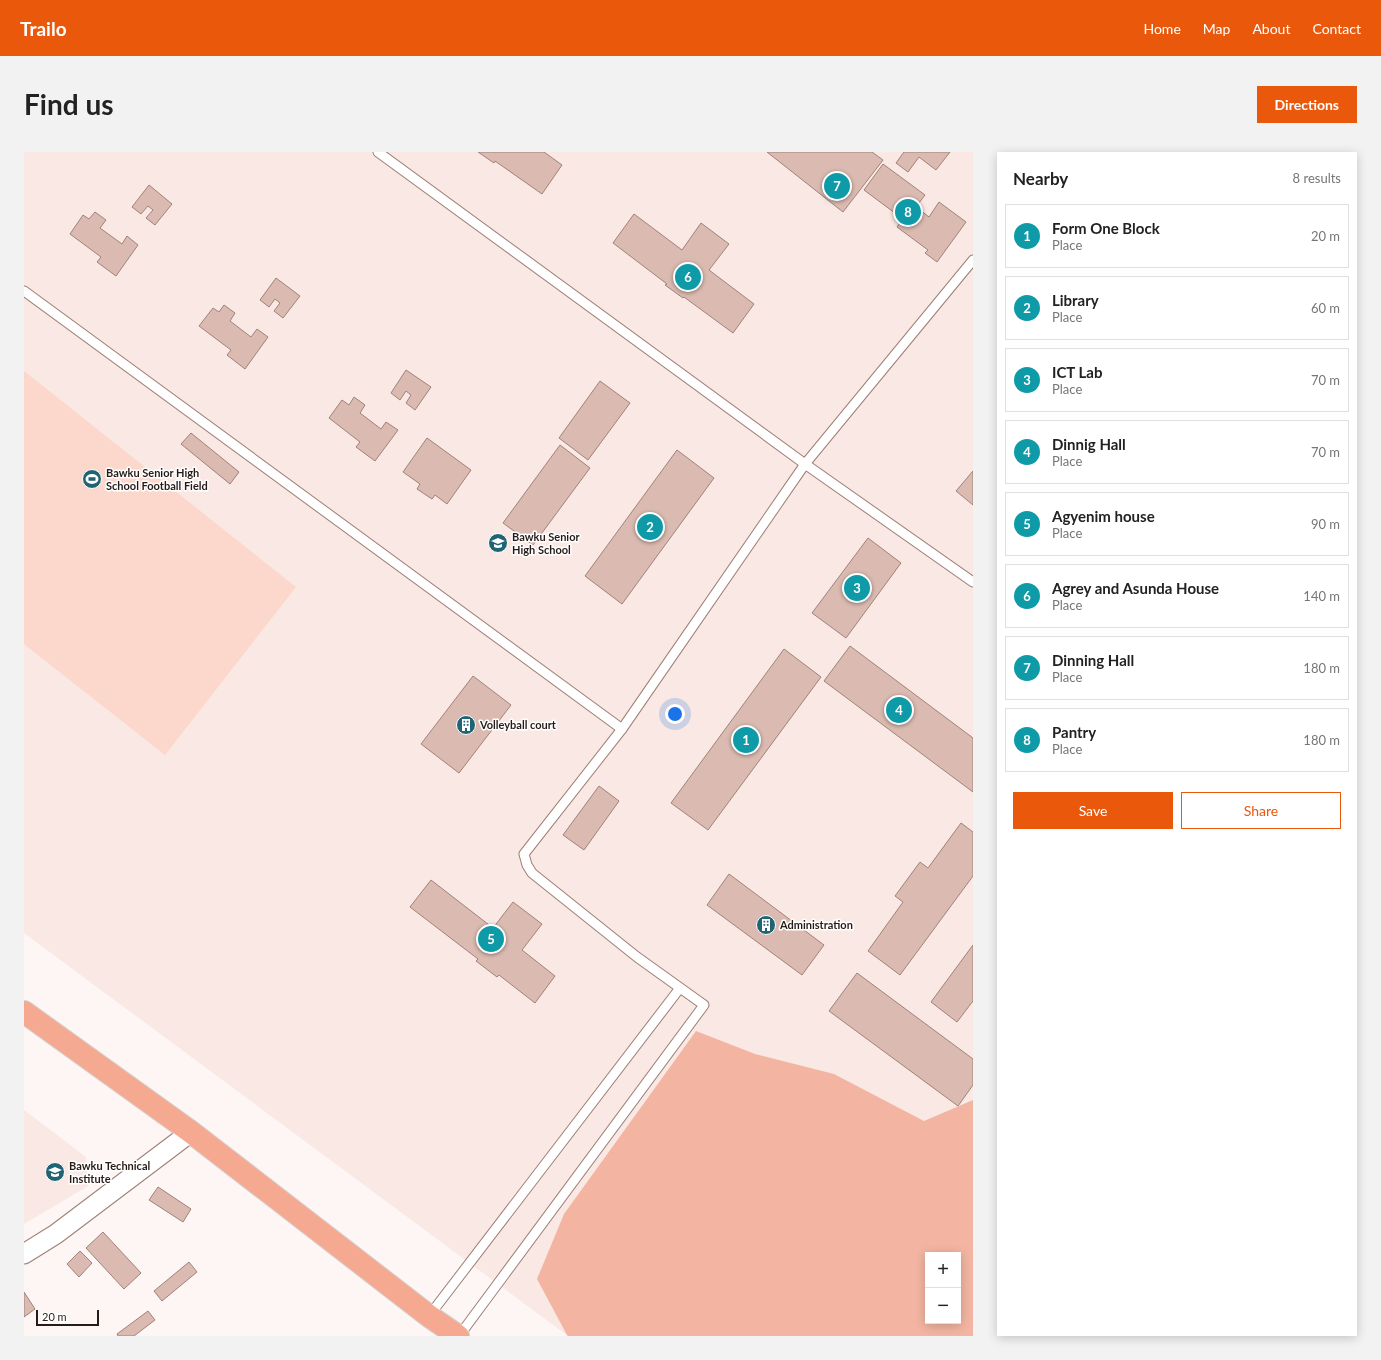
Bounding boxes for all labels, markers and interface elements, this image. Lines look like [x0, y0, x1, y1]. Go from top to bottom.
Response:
text: Trailo [20, 17, 67, 40]
text: Home [1143, 20, 1181, 37]
text: Map [1203, 20, 1230, 37]
text: About [1252, 20, 1290, 37]
text: Contact [1312, 20, 1361, 37]
button: Directions [1257, 86, 1357, 123]
text: Find us [24, 87, 114, 121]
text: Nearby [1013, 168, 1068, 189]
text: 8 results [1293, 170, 1341, 186]
pin: 7 [824, 171, 850, 201]
pin: 8 [895, 197, 921, 227]
text: Form One Block [1052, 219, 1160, 237]
text: 1 [1023, 228, 1031, 244]
text: 20 m [1311, 228, 1340, 244]
text: Place [1052, 237, 1082, 253]
pin: 6 [675, 262, 701, 292]
text: Library [1052, 291, 1099, 309]
text: 2 [1023, 300, 1031, 316]
text: 60 m [1311, 300, 1340, 316]
text: Place [1052, 309, 1082, 325]
text: ICT Lab [1052, 363, 1102, 381]
text: 3 [1023, 372, 1031, 388]
text: 70 m [1311, 372, 1340, 388]
text: Place [1052, 381, 1082, 397]
text: Dinnig Hall [1052, 435, 1126, 453]
text: 4 [1023, 444, 1031, 460]
text: 70 m [1311, 444, 1340, 460]
text: Place [1052, 453, 1082, 469]
place label: Bawku Senior High School Football Field [106, 466, 208, 492]
sports icon: Bawku Senior High School Football Field [81, 468, 103, 490]
text: Agyenim house [1052, 507, 1155, 525]
pin: 2 [637, 512, 663, 542]
text: 5 [1023, 516, 1031, 532]
text: 90 m [1311, 516, 1340, 532]
text: Place [1052, 525, 1082, 541]
place label: Bawku Senior High School [512, 530, 580, 556]
school or university icon: Bawku Senior High School [487, 532, 509, 554]
pin: 3 [844, 573, 870, 603]
text: Agrey and Asunda House [1052, 579, 1219, 597]
text: 6 [1023, 588, 1031, 604]
text: 140 m [1303, 588, 1340, 604]
text: Place [1052, 597, 1082, 613]
text: Dinning Hall [1052, 651, 1134, 669]
text: 7 [1023, 660, 1031, 676]
text: 180 m [1303, 660, 1340, 676]
text: Place [1052, 669, 1082, 685]
pin: 4 [886, 695, 912, 725]
your location [665, 704, 685, 724]
building icon: Volleyball court [455, 714, 477, 736]
place label: Volleyball court [479, 718, 557, 731]
text: Pantry [1052, 723, 1096, 741]
pin: 1 [733, 725, 759, 755]
text: 8 [1023, 732, 1031, 748]
text: 180 m [1303, 732, 1340, 748]
text: Place [1052, 741, 1082, 757]
button: Save [1013, 792, 1173, 829]
button: Share [1181, 792, 1341, 829]
building icon: Administration [755, 914, 777, 936]
place label: Administration [779, 918, 853, 931]
pin: 5 [478, 924, 504, 954]
place label: Bawku Technical Institute [69, 1159, 150, 1185]
school or university icon: Bawku Technical Institute [44, 1161, 66, 1183]
map controls [925, 1252, 961, 1324]
button: + [925, 1252, 961, 1288]
button: − [925, 1288, 961, 1324]
scale bar [36, 1308, 99, 1327]
text: 20 m [42, 1310, 67, 1323]

